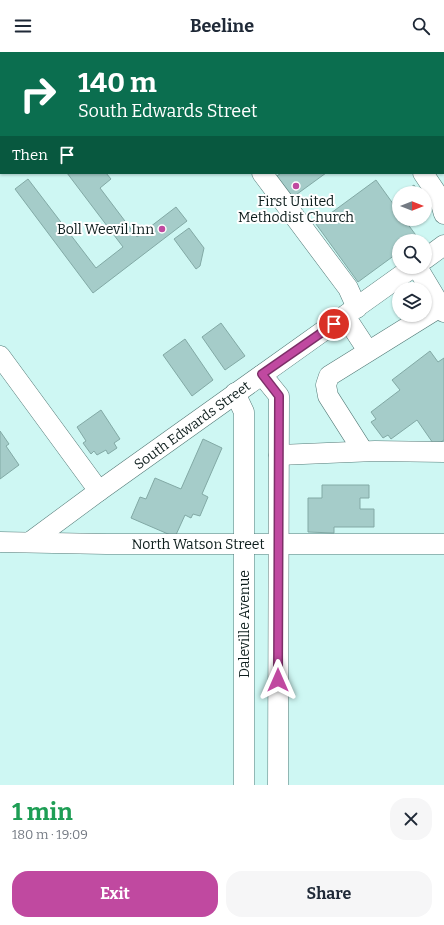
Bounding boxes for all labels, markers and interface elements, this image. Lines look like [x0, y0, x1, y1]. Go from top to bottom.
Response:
icon: menu [12, 15, 34, 37]
text: Beeline [190, 15, 254, 37]
icon: search [410, 15, 432, 37]
text: 140 m [78, 66, 157, 99]
icon: right [12, 68, 64, 120]
text: South Edwards Street [78, 100, 258, 122]
icon: arrive [56, 144, 78, 166]
text: Then [12, 146, 48, 164]
marker: First United Methodist Church [291, 181, 301, 191]
north arrow [392, 186, 432, 226]
map controls [392, 186, 432, 322]
place label: First United Methodist Church [238, 193, 354, 226]
place label: Boll Weevil Inn [57, 221, 154, 238]
marker: Boll Weevil Inn [157, 224, 167, 234]
button: search [392, 234, 432, 274]
button: layers [392, 282, 432, 322]
pin [317, 307, 351, 341]
icon: arrive [323, 313, 345, 335]
street label: South Edwards Street [131, 377, 254, 473]
street label: North Watson Street [131, 536, 265, 553]
street label: Daleville Avenue [236, 570, 253, 678]
position arrow [257, 659, 299, 701]
text: 1 min [12, 798, 73, 826]
button: close [390, 798, 432, 840]
text: 180 m · 19:09 [12, 827, 88, 842]
button: Exit [12, 871, 218, 917]
button: Share [226, 871, 432, 917]

